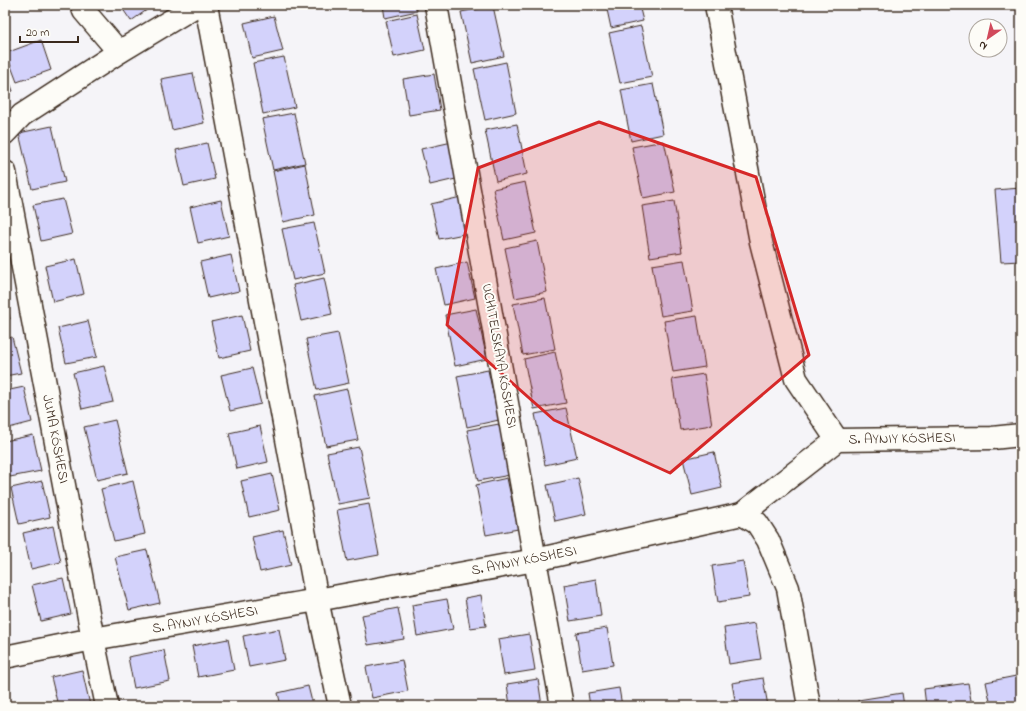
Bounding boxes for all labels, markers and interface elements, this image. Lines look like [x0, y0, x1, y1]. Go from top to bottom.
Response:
scale bar [20, 18, 78, 44]
north arrow [968, 18, 1008, 58]
text: 20 m [26, 24, 49, 42]
text: N [975, 37, 991, 54]
street label: UCHITELSKAYA KÓSHESI [476, 282, 522, 430]
street label: JUMA KÓSHESI [36, 393, 74, 485]
street label: S. AYNIY KÓSHESI [848, 428, 956, 450]
street label: S. AYNIY KÓSHESI [470, 540, 578, 582]
street label: S. AYNIY KÓSHESI [151, 600, 259, 640]

